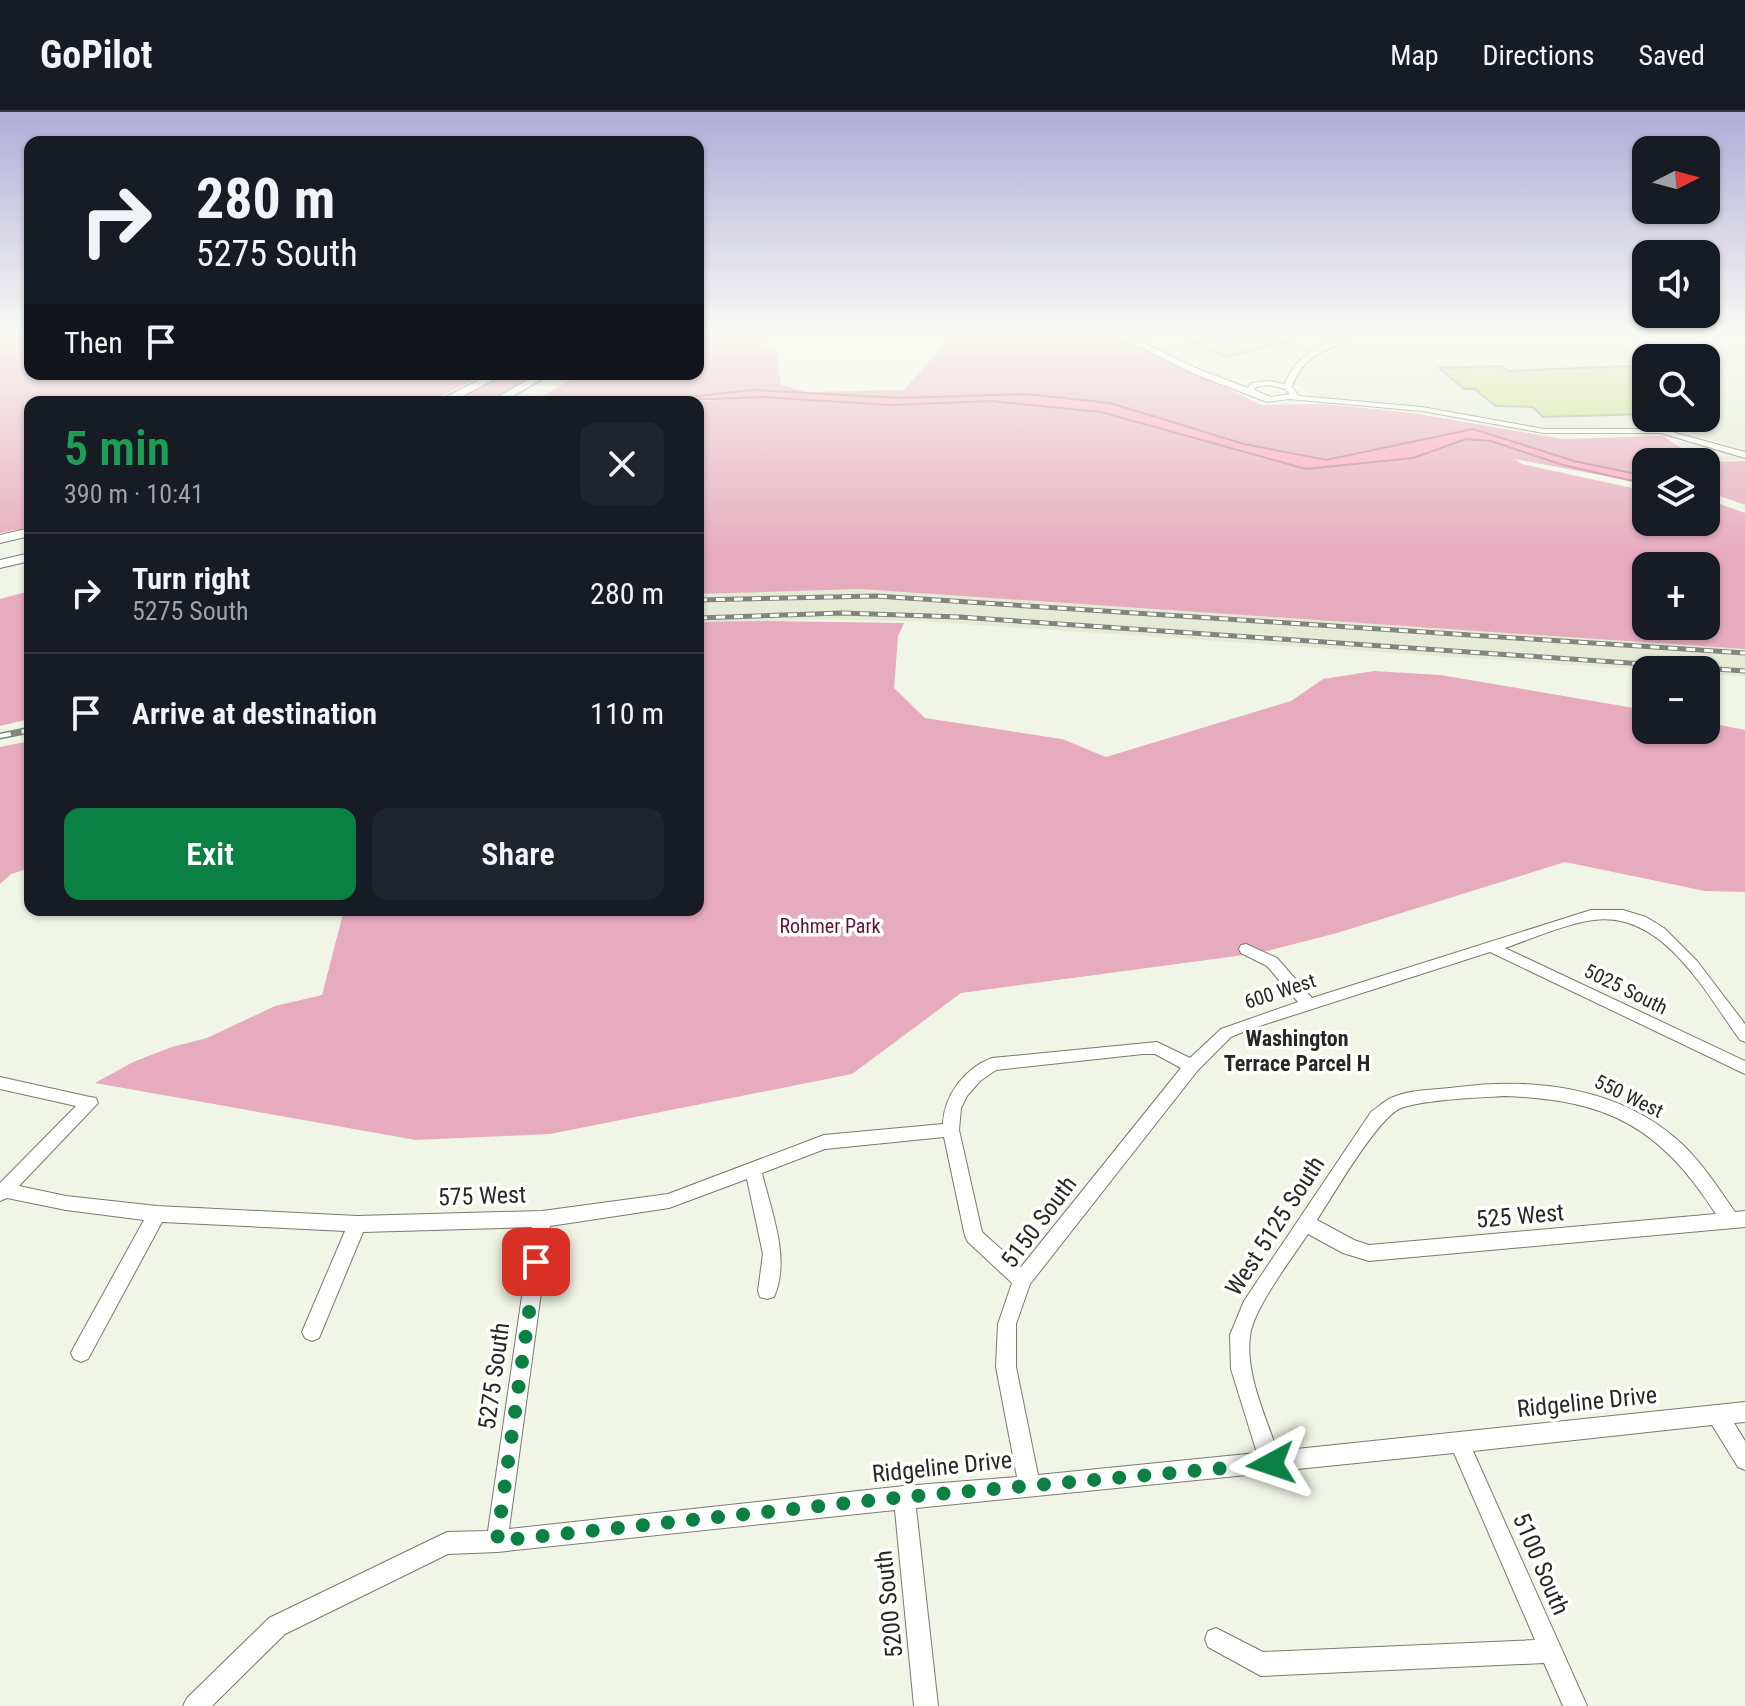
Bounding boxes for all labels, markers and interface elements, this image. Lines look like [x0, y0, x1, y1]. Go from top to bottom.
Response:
text: GoPilot [40, 33, 152, 77]
text: Map [1390, 39, 1439, 72]
text: Directions [1483, 39, 1594, 72]
text: Saved [1638, 39, 1705, 72]
north arrow [1632, 136, 1720, 224]
map controls [1632, 136, 1720, 744]
text: 280 m [196, 166, 335, 232]
icon: right [64, 168, 168, 272]
text: 5275 South [196, 233, 358, 275]
button: sound [1632, 240, 1720, 328]
icon: arrive [139, 320, 183, 364]
text: Then [64, 325, 123, 360]
button: search [1632, 344, 1720, 432]
text: 5 min [64, 420, 170, 477]
button: close [580, 422, 664, 506]
button: layers [1632, 448, 1720, 536]
text: 390 m · 10:41 [64, 479, 204, 509]
button: + [1632, 552, 1720, 640]
text: Turn right [132, 561, 250, 596]
icon: right [64, 571, 108, 615]
text: 280 m [590, 576, 664, 611]
text: 5275 South [132, 596, 249, 626]
button: − [1632, 656, 1720, 744]
icon: arrive [64, 691, 108, 735]
text: Arrive at destination [132, 696, 377, 731]
text: 110 m [590, 696, 664, 731]
button: Exit [64, 808, 356, 900]
button: Share [372, 808, 664, 900]
park label: Rohmer Park [779, 914, 881, 938]
street label: 5025 South [1580, 959, 1672, 1019]
street label: 600 West [1241, 968, 1319, 1014]
district label: Washington Terrace Parcel H [1224, 1026, 1370, 1076]
street label: 550 West [1591, 1069, 1667, 1123]
street label: West 5125 South [1220, 1151, 1330, 1301]
street label: 5150 South [995, 1171, 1083, 1273]
street label: 575 West [437, 1180, 527, 1212]
street label: 525 West [1475, 1198, 1565, 1234]
pin [502, 1228, 570, 1296]
icon: arrive [514, 1240, 558, 1284]
street label: 5275 South [473, 1321, 515, 1431]
street label: Ridgeline Drive [1516, 1381, 1658, 1423]
position arrow [1229, 1422, 1313, 1506]
street label: Ridgeline Drive [871, 1446, 1013, 1488]
street label: 5100 South [1507, 1509, 1575, 1619]
street label: 5200 South [869, 1549, 909, 1659]

